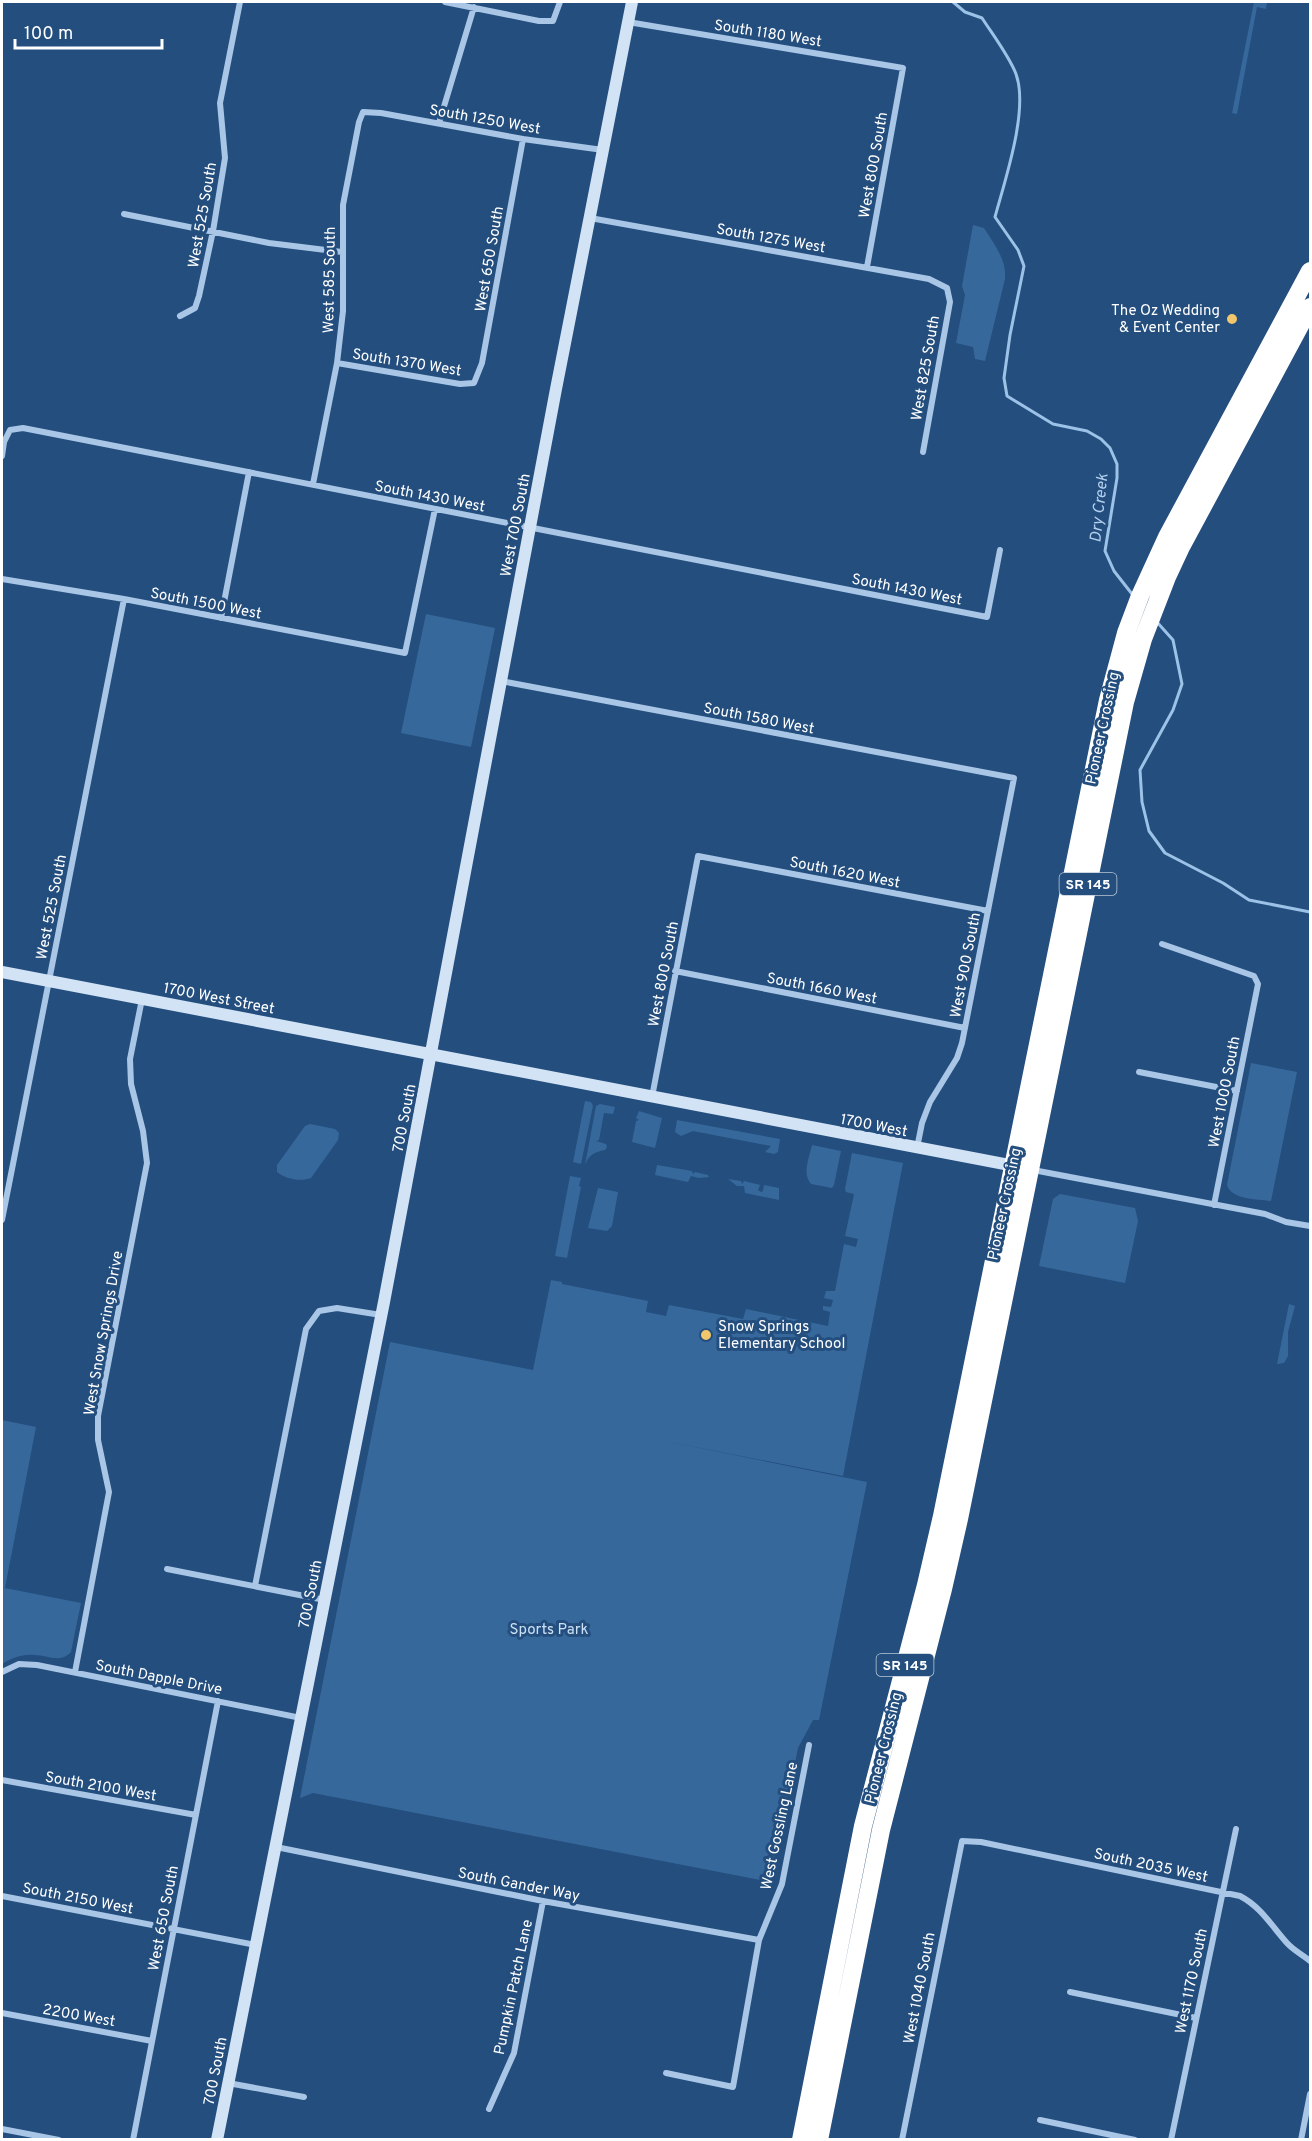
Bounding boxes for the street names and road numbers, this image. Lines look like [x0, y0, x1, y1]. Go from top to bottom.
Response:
street label: South 1180 West [713, 17, 823, 52]
street label: South 1250 West [428, 101, 542, 140]
street label: West 800 South [856, 111, 893, 220]
street label: West 525 South [185, 161, 222, 270]
street label: West 650 South [472, 205, 509, 314]
street label: South 1275 West [715, 221, 827, 258]
street label: West 585 South [320, 226, 341, 334]
street label: West 825 South [908, 314, 945, 422]
street label: South 1370 West [351, 345, 463, 381]
street label: West 700 South [497, 472, 536, 579]
street label: South 1430 West [373, 477, 486, 517]
street label: South 1430 West [850, 570, 963, 610]
street label: South 1500 West [148, 584, 263, 625]
street label: Pioneer Crossing [1082, 670, 1125, 786]
street label: South 1580 West [702, 699, 816, 740]
street label: West 525 South [33, 853, 72, 962]
street label: South 1620 West [788, 853, 902, 894]
road number: SR 145 [1060, 873, 1116, 895]
street label: West 900 South [947, 911, 986, 1020]
street label: West 800 South [645, 920, 684, 1029]
street label: South 1660 West [765, 969, 879, 1009]
street label: 1700 West Street [162, 979, 276, 1020]
street label: West 1000 South [1205, 1035, 1246, 1150]
street label: 700 South [390, 1082, 421, 1154]
street label: 1700 West [838, 1111, 909, 1142]
street label: Pioneer Crossing [984, 1146, 1027, 1262]
street label: West Snow Springs Drive [81, 1250, 128, 1417]
street label: 700 South [296, 1558, 327, 1630]
road number: SR 145 [876, 1654, 934, 1676]
street label: South Dapple Drive [94, 1657, 224, 1700]
street label: Pioneer Crossing [861, 1691, 908, 1806]
street label: West Gossling Lane [758, 1761, 803, 1892]
street label: South 2100 West [44, 1768, 158, 1807]
street label: South 2035 West [1092, 1845, 1209, 1888]
street label: West 650 South [145, 1864, 184, 1973]
street label: South Gander Way [456, 1864, 581, 1907]
street label: South 2150 West [21, 1879, 135, 1920]
street label: Pumpkin Patch Lane [491, 1918, 538, 2057]
street label: West 1170 South [1172, 1927, 1213, 2036]
street label: West 1040 South [900, 1931, 941, 2046]
street label: 2200 West [41, 2001, 117, 2032]
street label: 700 South [201, 2035, 232, 2107]

